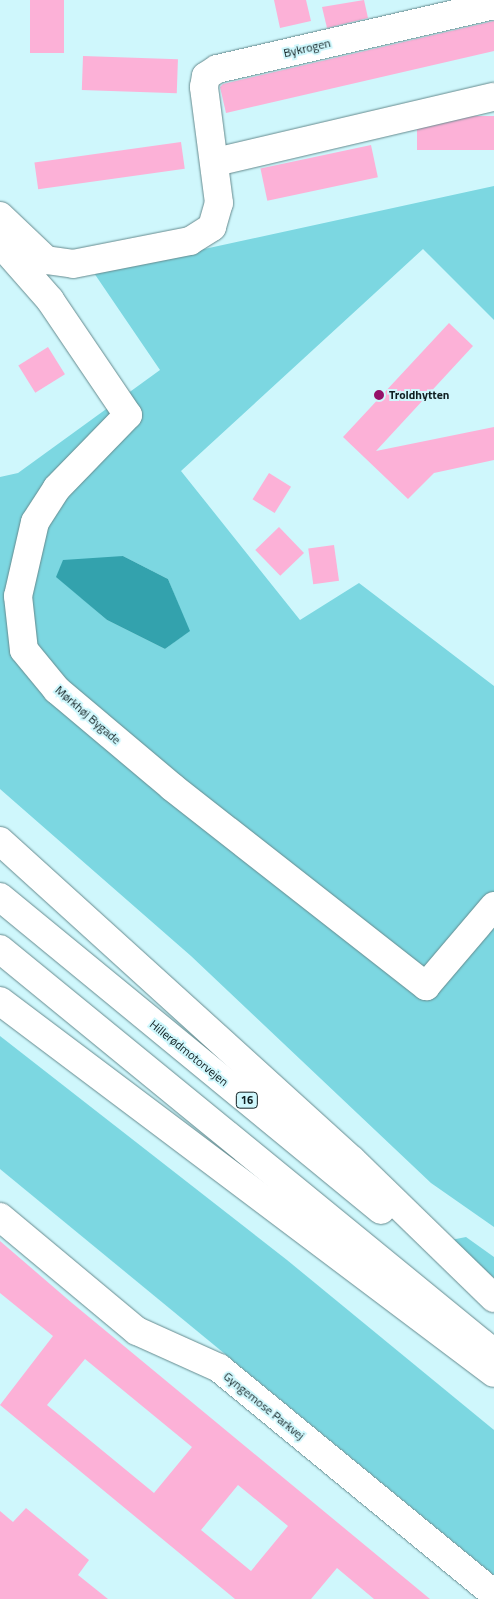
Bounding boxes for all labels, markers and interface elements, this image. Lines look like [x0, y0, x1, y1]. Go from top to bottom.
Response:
street label: Bykrogen [282, 36, 332, 60]
place label: Troldhytten [389, 388, 449, 402]
marker: Troldhytten [373, 389, 385, 401]
street label: Mørkhøj Bygade [52, 683, 124, 747]
street label: Hillerødmotorvejen [147, 1017, 231, 1089]
road number: 16 [236, 1092, 258, 1108]
street label: Gyngemose Parkvej [221, 1369, 307, 1443]

